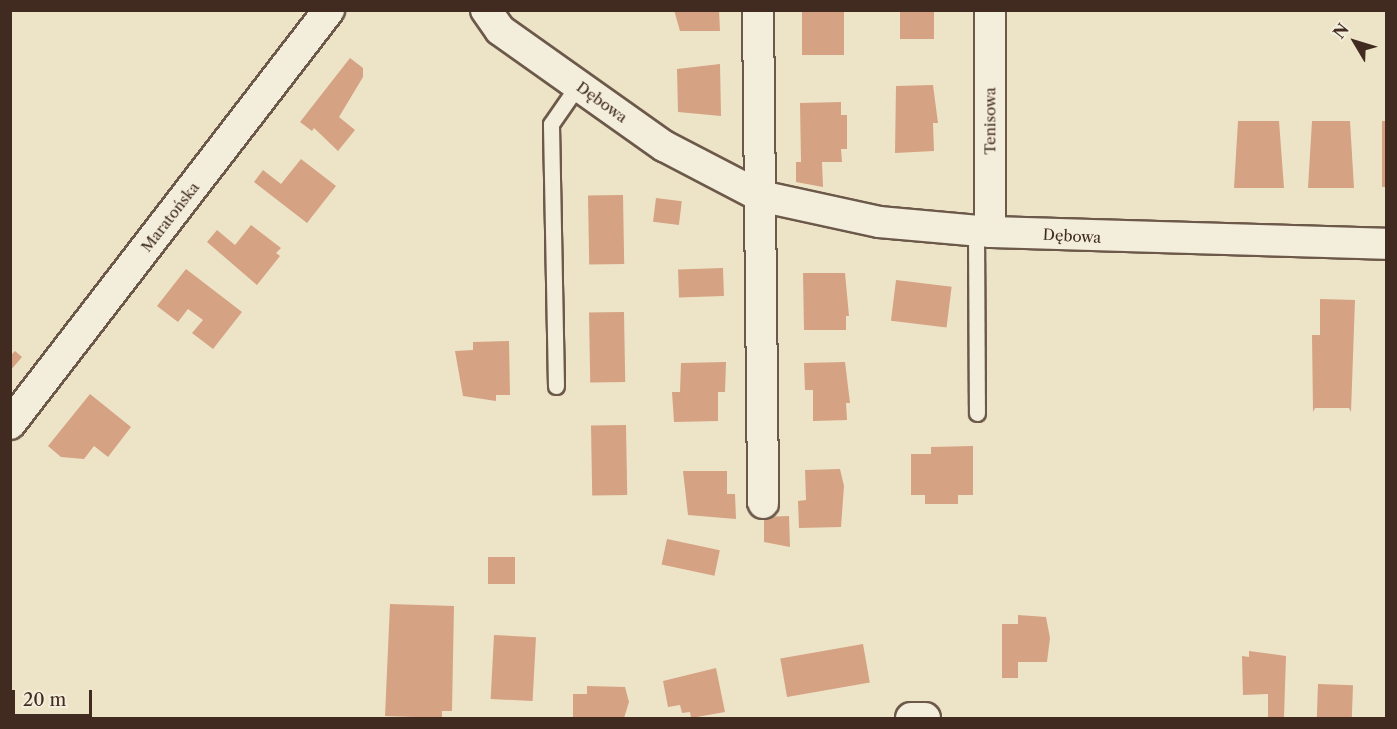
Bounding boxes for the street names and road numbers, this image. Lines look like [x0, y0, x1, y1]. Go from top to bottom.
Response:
street label: Dębowa [573, 78, 631, 126]
street label: Tenisowa [981, 87, 999, 155]
street label: Maratońska [137, 179, 203, 255]
street label: Dębowa [1042, 225, 1102, 247]

